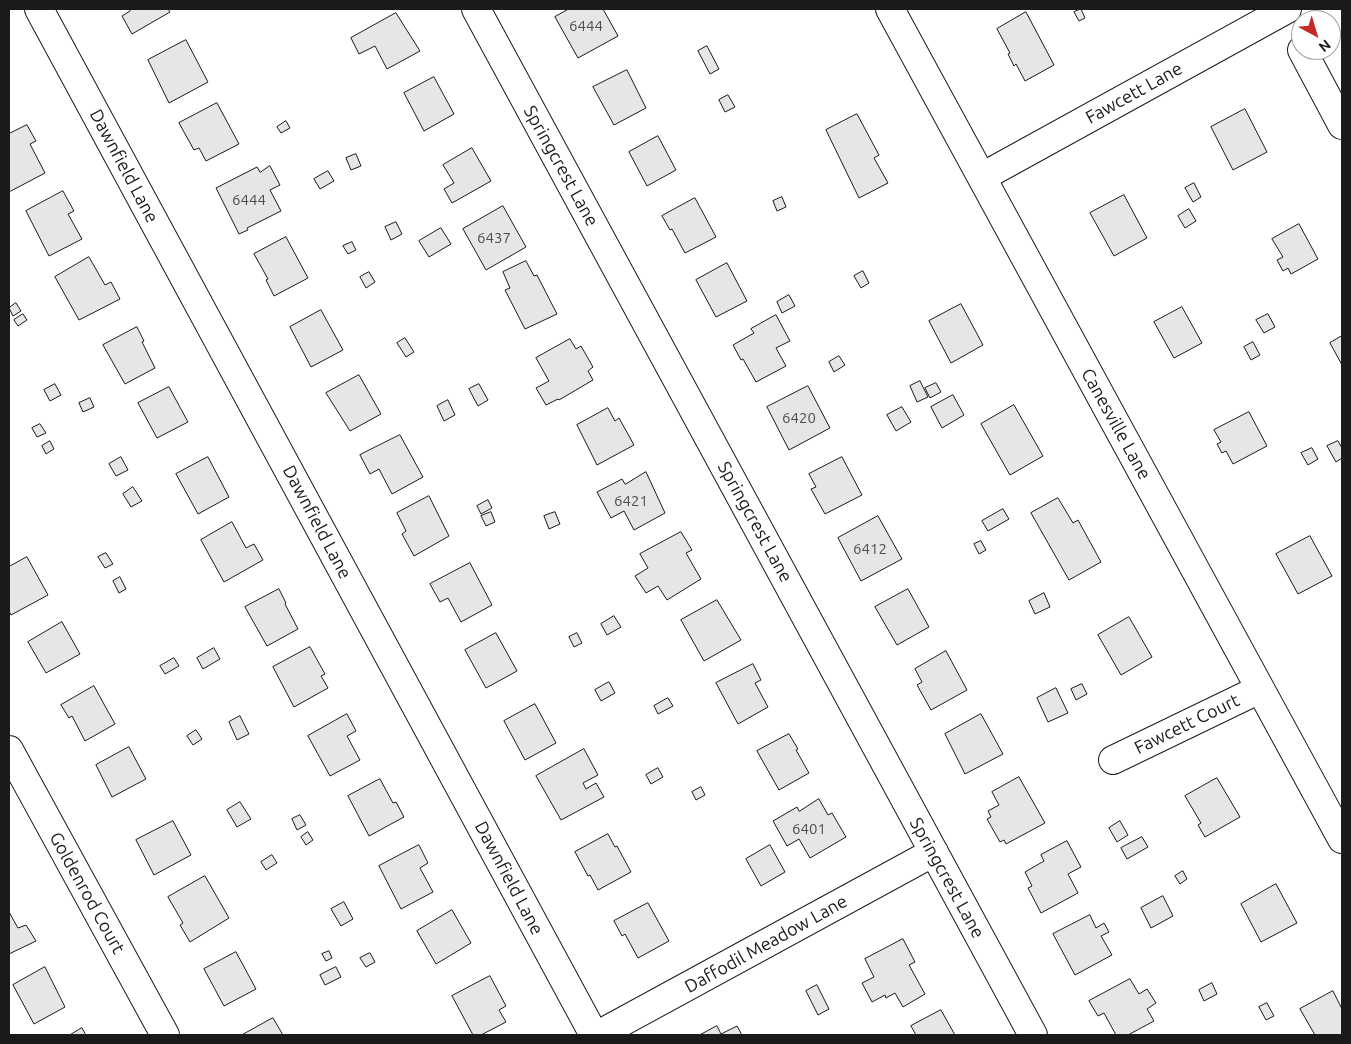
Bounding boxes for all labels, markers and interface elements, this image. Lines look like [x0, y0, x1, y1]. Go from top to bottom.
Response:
north arrow [1291, 10, 1341, 60]
house number: 6444 [569, 17, 603, 35]
text: N [1316, 36, 1334, 55]
street label: Fawcett Lane [1082, 58, 1186, 128]
street label: Springcrest Lane [519, 102, 603, 230]
street label: Dawnfield Lane [85, 106, 163, 226]
house number: 6444 [232, 191, 266, 209]
house number: 6437 [477, 229, 511, 247]
street label: Canesville Lane [1077, 365, 1155, 483]
house number: 6420 [782, 409, 816, 427]
street label: Springcrest Lane [713, 458, 797, 586]
street label: Dawnfield Lane [278, 462, 356, 582]
house number: 6421 [614, 492, 648, 510]
house number: 6412 [853, 540, 887, 558]
street label: Fawcett Court [1131, 689, 1243, 759]
street label: Springcrest Lane [905, 814, 989, 942]
street label: Dawnfield Lane [470, 818, 548, 938]
house number: 6401 [792, 820, 826, 838]
street label: Goldenrod Court [45, 828, 129, 958]
street label: Daffodil Meadow Lane [681, 890, 851, 998]

